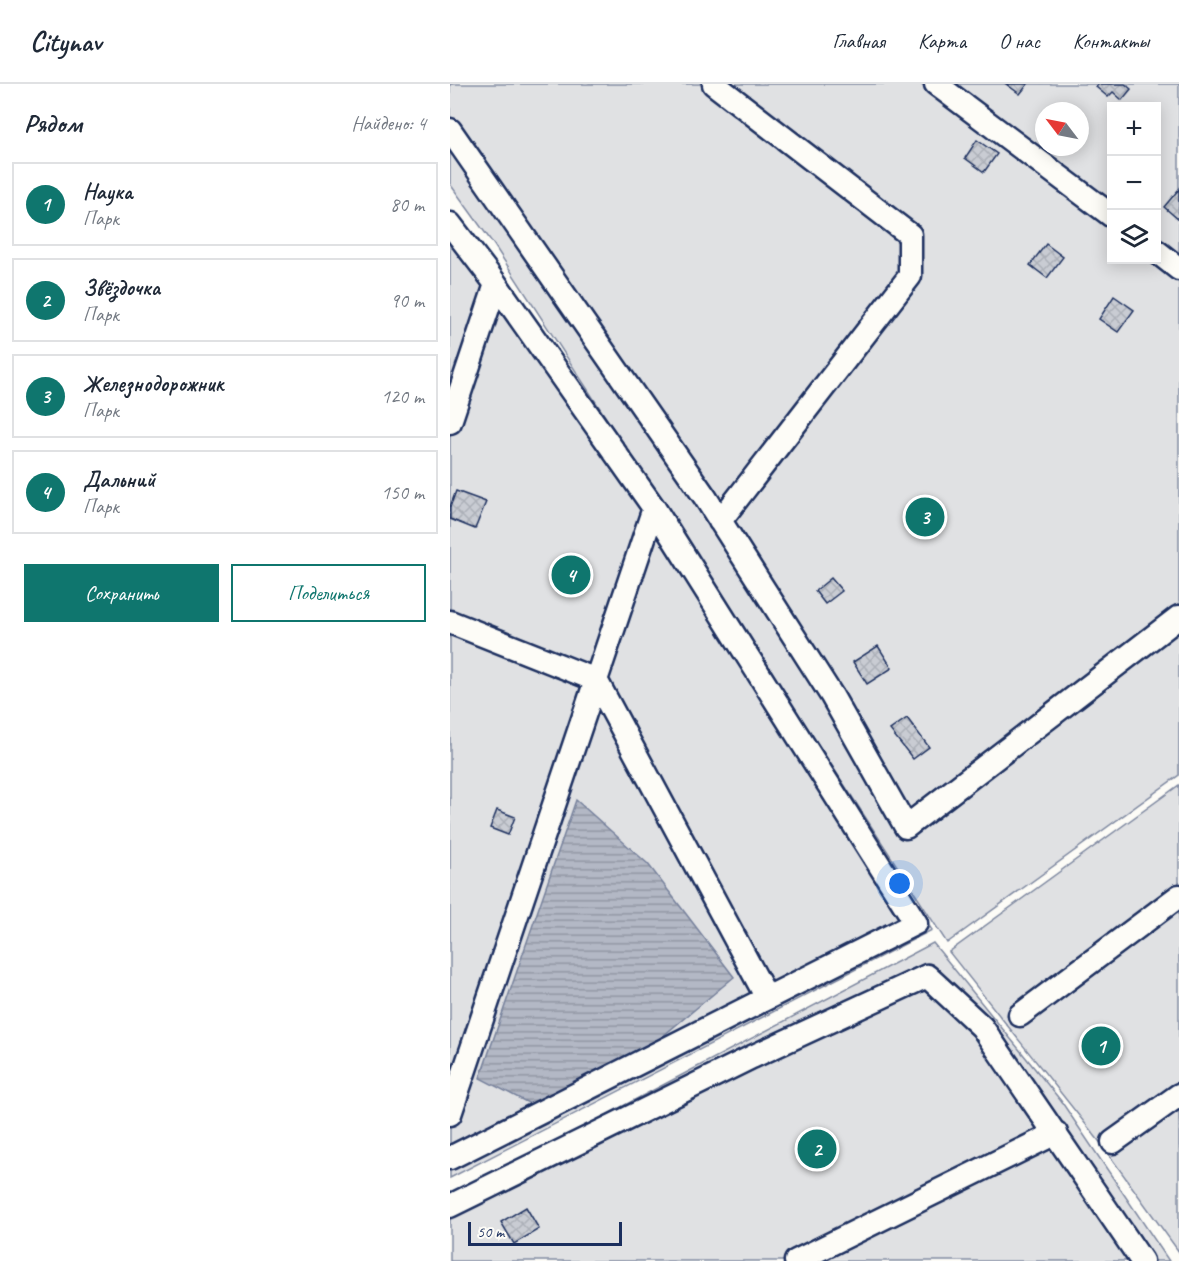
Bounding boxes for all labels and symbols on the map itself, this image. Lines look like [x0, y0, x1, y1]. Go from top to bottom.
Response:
north arrow [1035, 102, 1089, 156]
pin: 3 [906, 494, 944, 540]
pin: 4 [552, 552, 590, 598]
your location [885, 869, 914, 898]
pin: 1 [1082, 1024, 1120, 1068]
pin: 2 [798, 1126, 836, 1172]
scale bar [468, 1219, 622, 1246]

